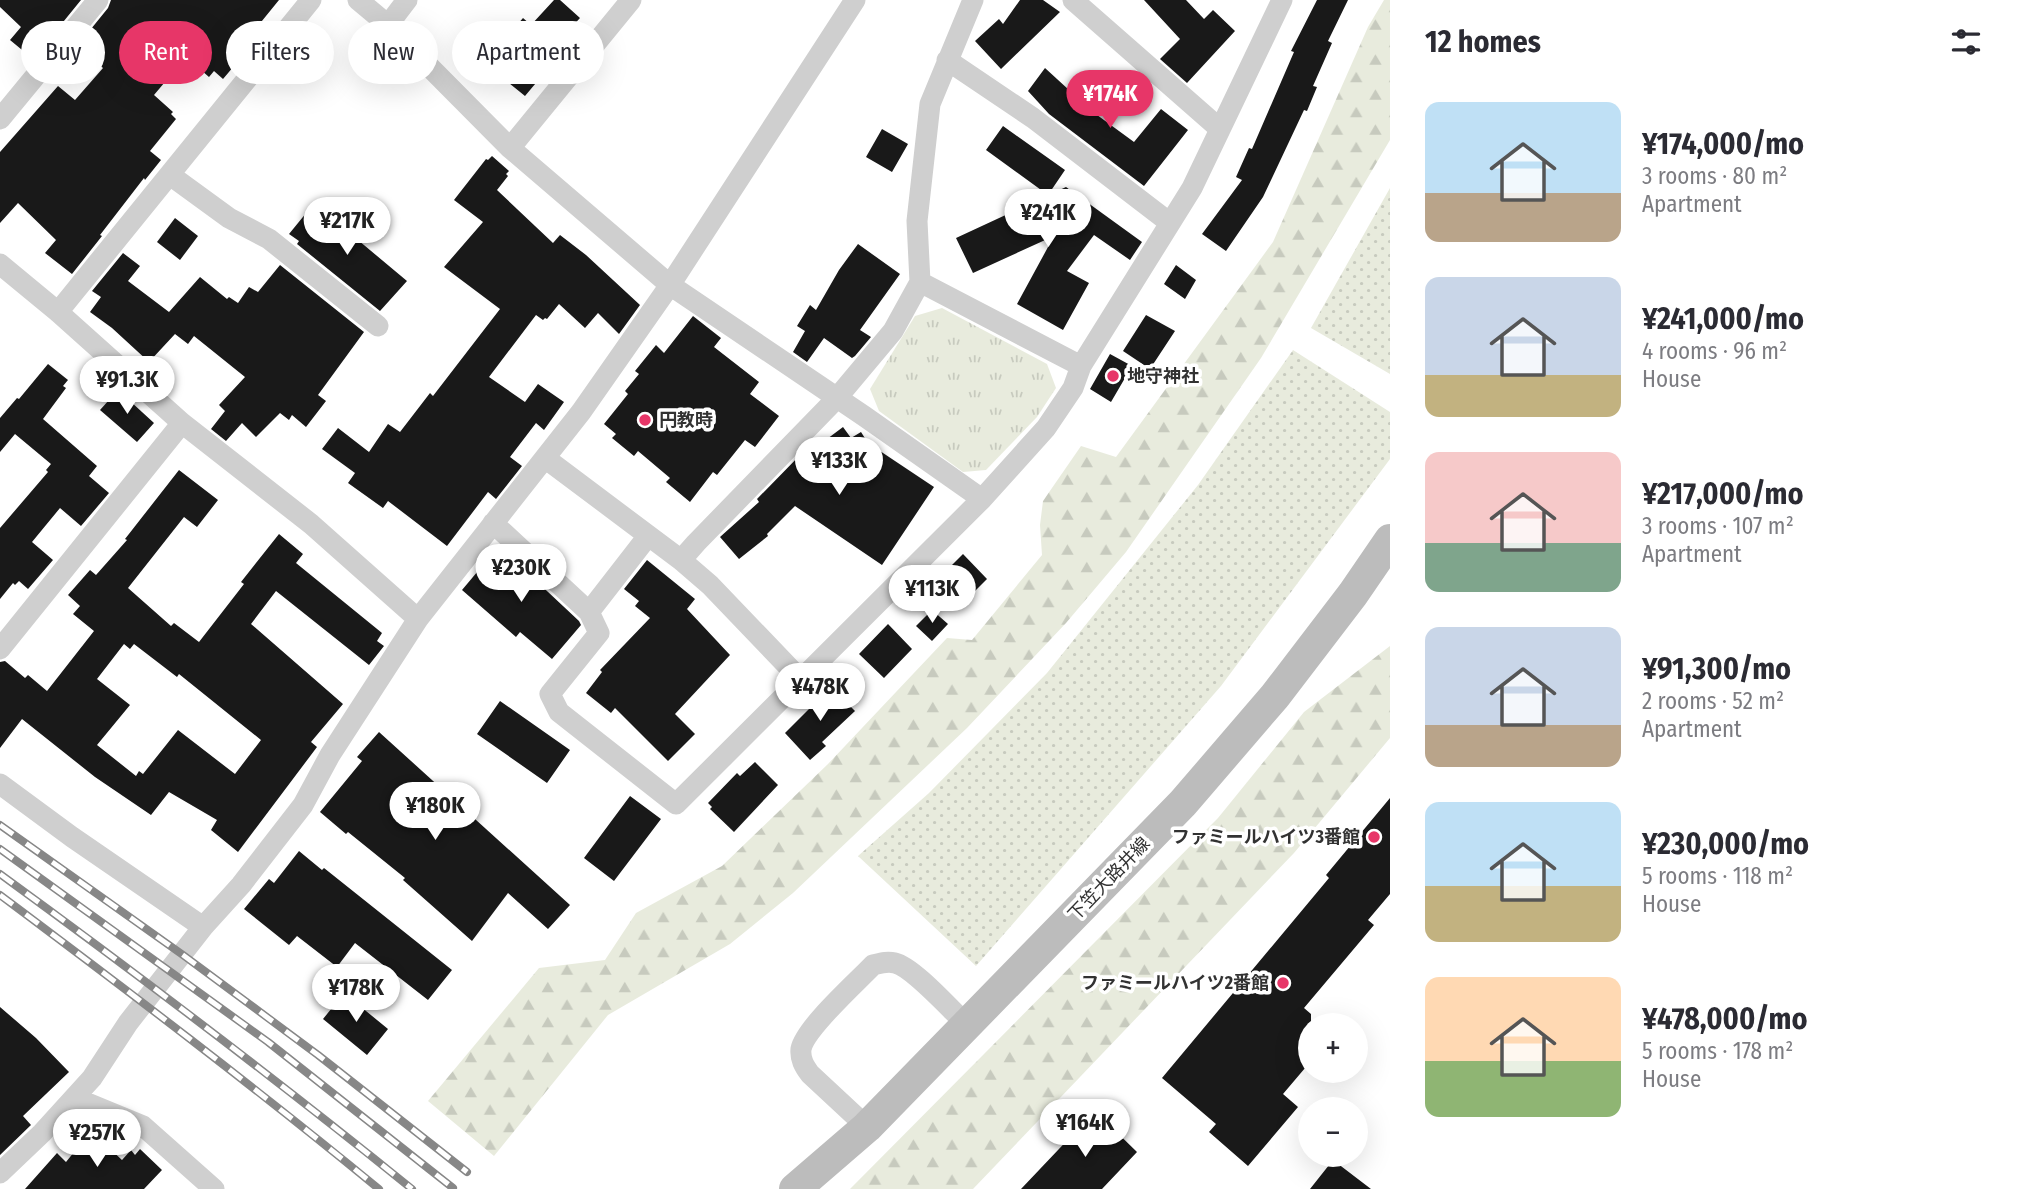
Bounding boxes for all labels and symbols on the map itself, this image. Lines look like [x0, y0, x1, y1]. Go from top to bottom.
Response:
pin: ¥174K [1061, 71, 1159, 130]
pin: ¥241K [999, 190, 1097, 249]
pin: ¥217K [298, 198, 396, 257]
pin: ¥91.3K [70, 356, 184, 416]
place label: 地守神社 [1127, 365, 1199, 387]
marker: 地守神社 [1105, 368, 1121, 384]
place label: 円教時 [659, 409, 713, 431]
marker: 円教時 [637, 412, 653, 428]
pin: ¥133K [790, 438, 888, 497]
pin: ¥230K [472, 544, 570, 604]
pin: ¥113K [883, 566, 981, 625]
pin: ¥478K [771, 664, 869, 723]
pin: ¥180K [386, 782, 484, 842]
place label: ファミールハイツ3番館 [1172, 826, 1360, 848]
marker: ファミールハイツ3番館 [1366, 829, 1382, 845]
street label: 下笠大路井線 [1064, 833, 1154, 925]
pin: ¥178K [307, 964, 405, 1024]
place label: ファミールハイツ2番館 [1081, 972, 1269, 994]
marker: ファミールハイツ2番館 [1275, 975, 1291, 991]
pin: ¥164K [1036, 1100, 1134, 1159]
pin: ¥257K [48, 1110, 146, 1169]

